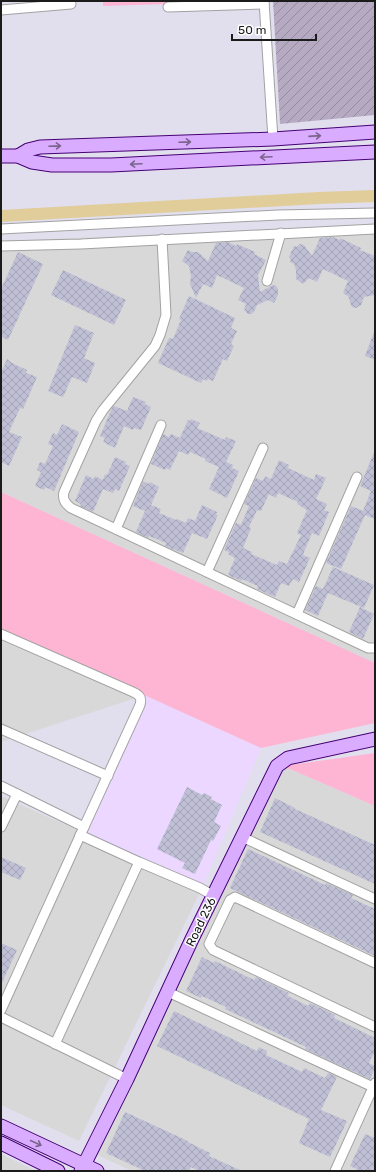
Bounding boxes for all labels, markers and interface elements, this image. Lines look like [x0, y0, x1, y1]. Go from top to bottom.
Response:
scale bar [232, 16, 316, 42]
text: 50 m [238, 23, 266, 37]
one-way arrow [308, 133, 321, 140]
one-way arrow [178, 138, 191, 146]
one-way arrow [48, 142, 61, 150]
one-way arrow [260, 153, 273, 161]
one-way arrow [130, 160, 143, 167]
street label: Road 236 [183, 895, 219, 949]
one-way arrow [30, 1140, 42, 1147]

